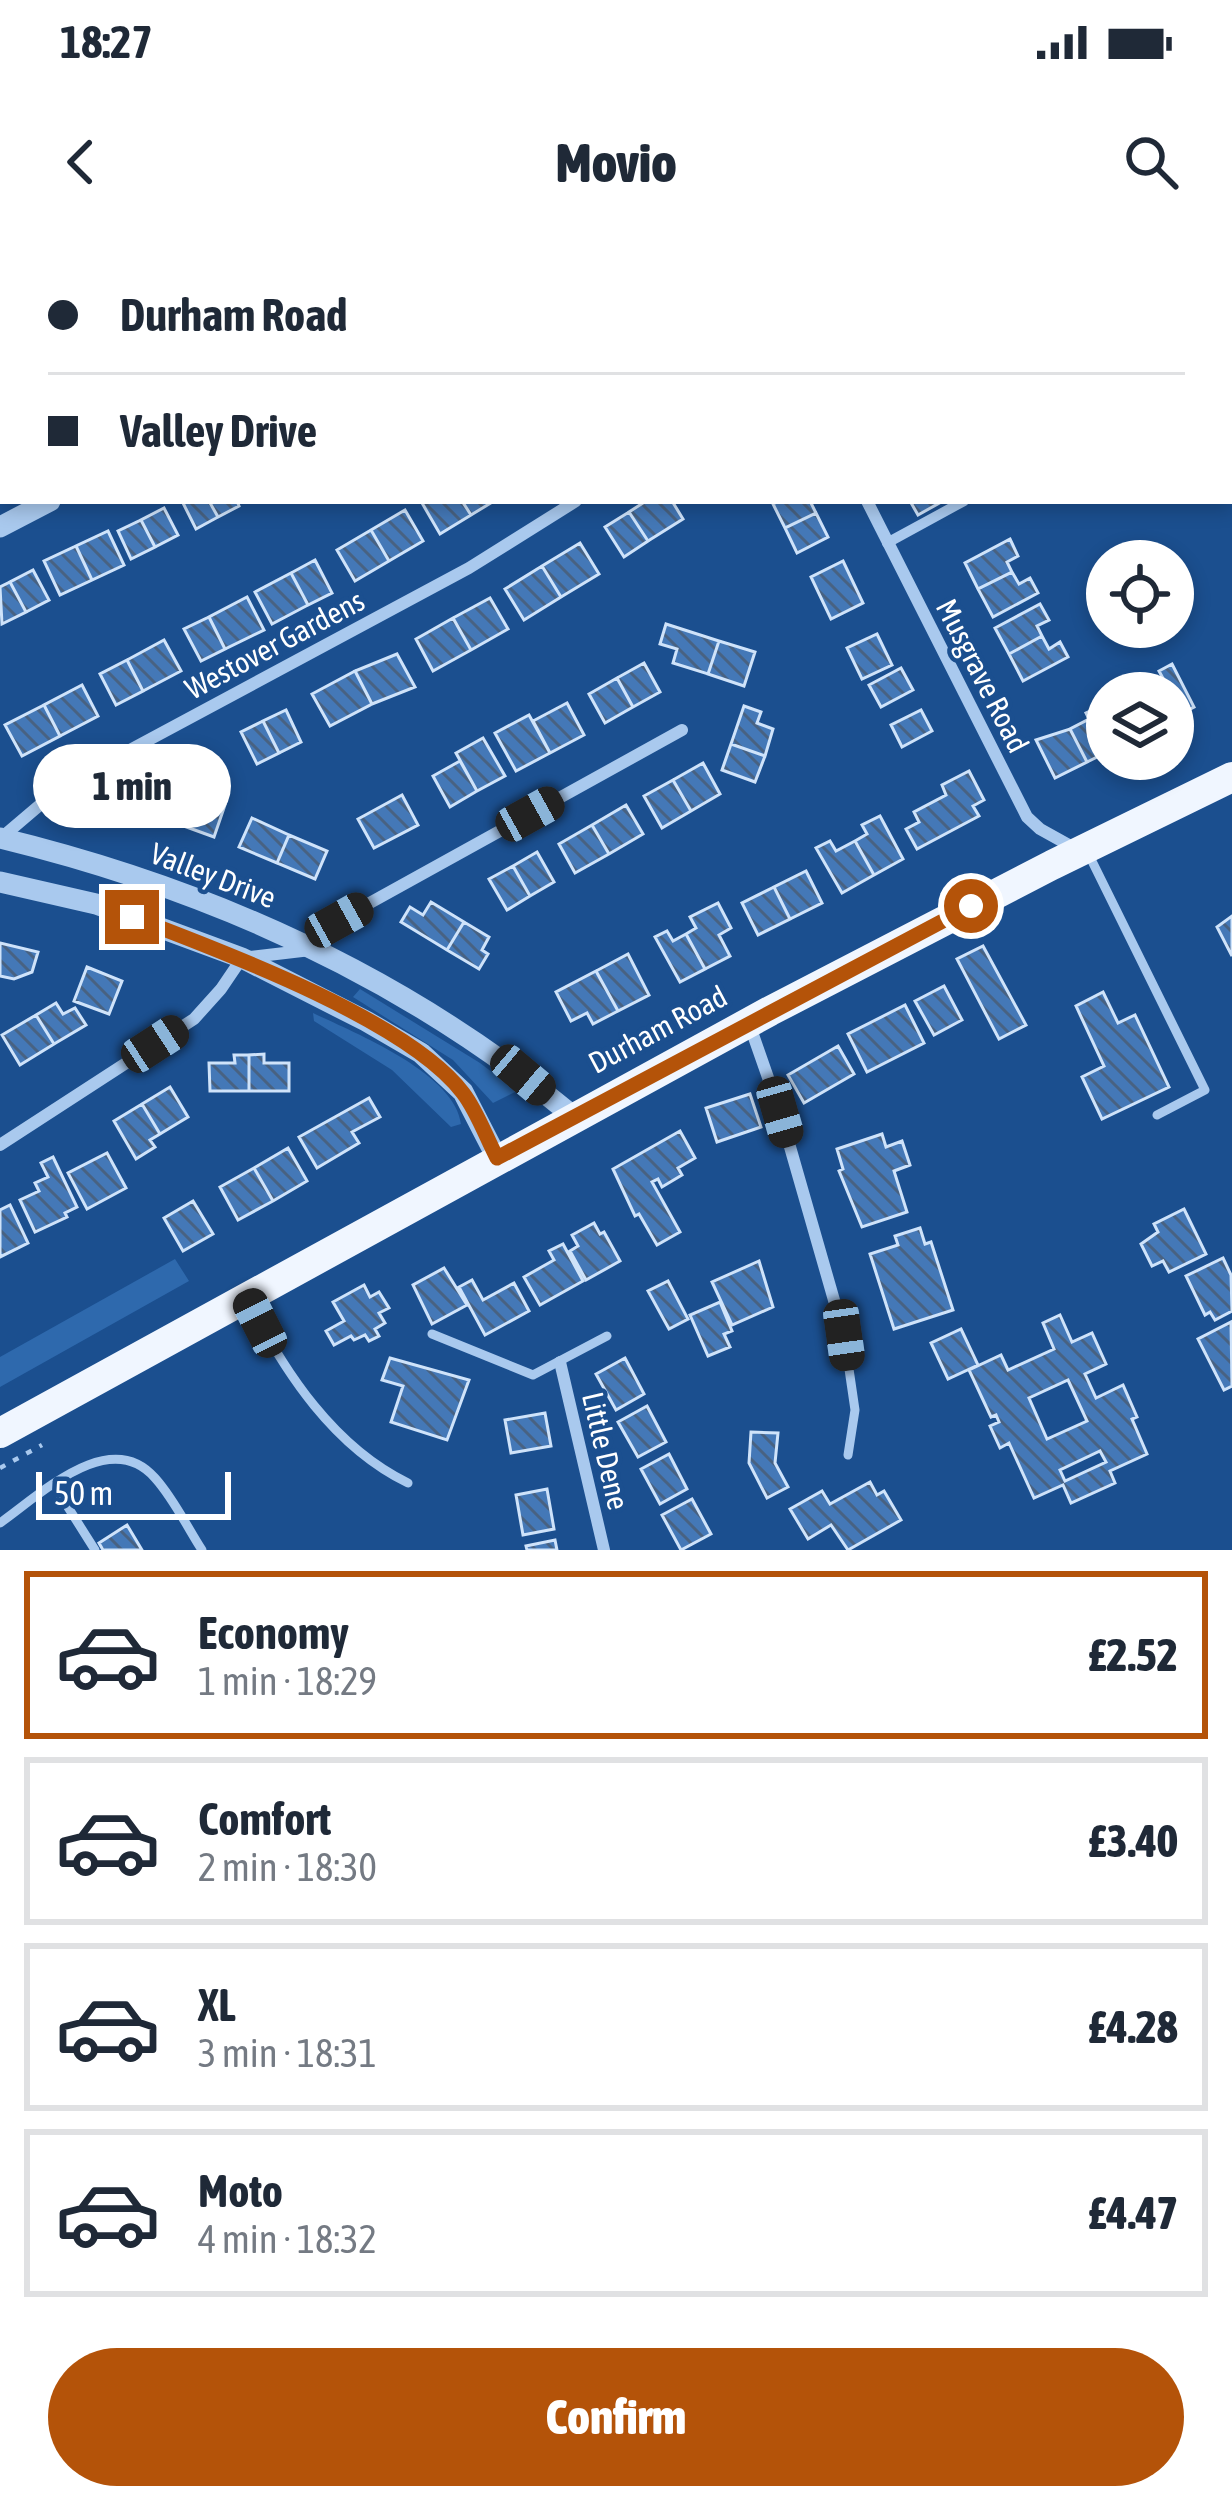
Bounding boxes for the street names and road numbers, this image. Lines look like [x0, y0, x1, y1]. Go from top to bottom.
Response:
street label: Westover Gardens [179, 583, 370, 705]
street label: Musgrave Road [930, 593, 1036, 758]
street label: Valley Drive [146, 836, 281, 914]
street label: Durham Road [583, 979, 732, 1080]
street label: Little Dene [576, 1389, 636, 1513]

